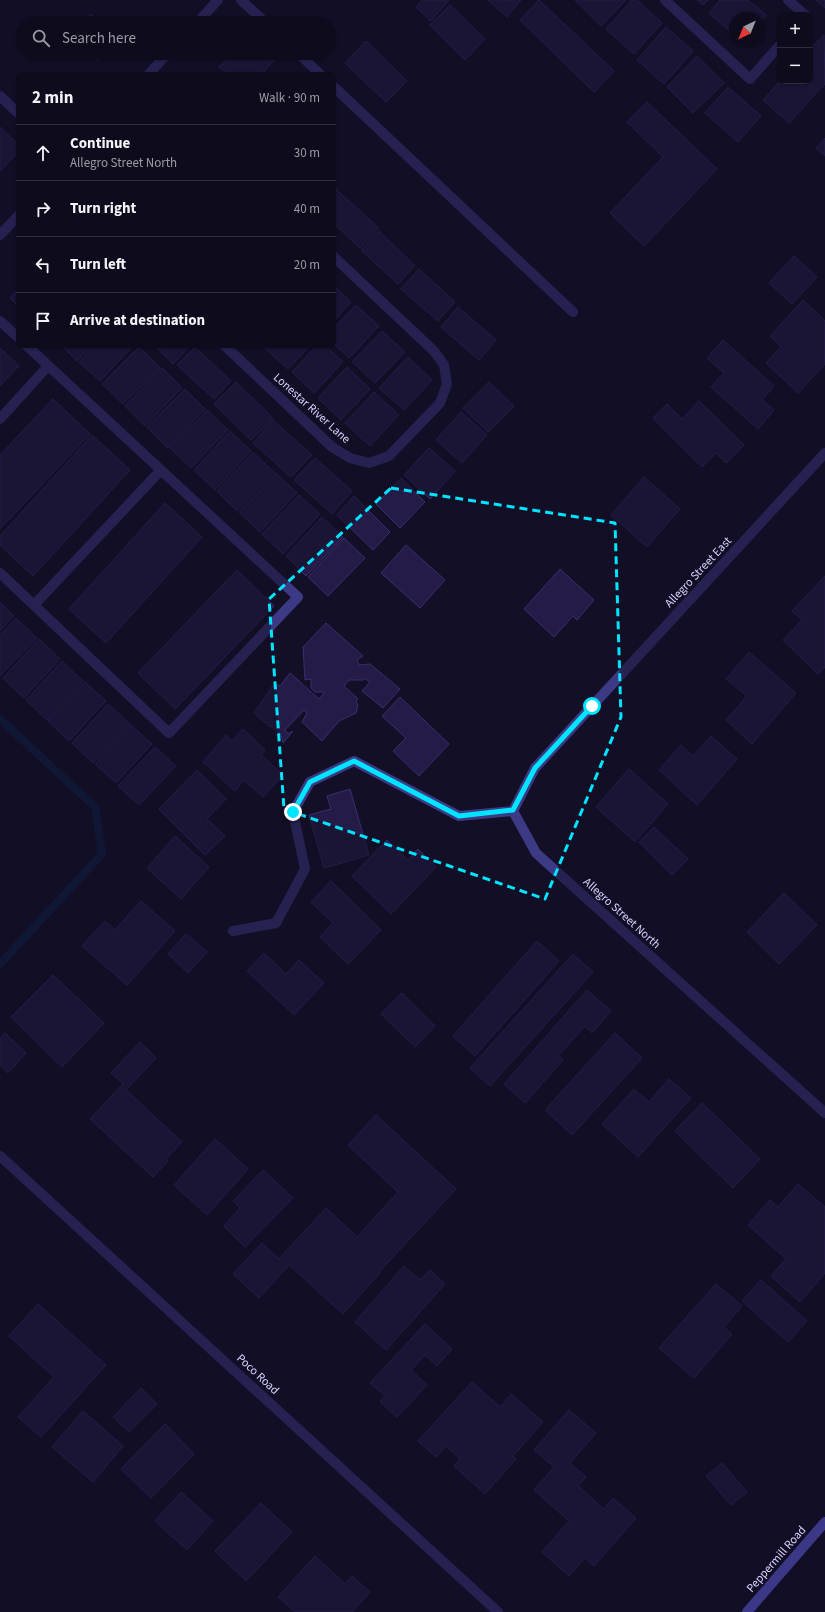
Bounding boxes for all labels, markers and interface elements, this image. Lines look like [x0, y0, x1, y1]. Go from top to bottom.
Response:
north arrow [729, 12, 765, 48]
map controls [777, 12, 813, 84]
button: + [777, 12, 813, 48]
search box [16, 16, 336, 60]
icon: search [30, 27, 52, 49]
text: Search here [62, 28, 136, 49]
button: − [777, 48, 813, 84]
text: 2 min [32, 86, 73, 110]
text: Walk · 90 m [259, 89, 320, 107]
text: Continue [70, 133, 130, 154]
icon: ahead [32, 142, 54, 164]
text: 30 m [294, 144, 320, 162]
text: Allegro Street North [70, 154, 177, 172]
icon: right [32, 198, 54, 220]
text: Turn right [70, 198, 136, 219]
text: 40 m [294, 200, 320, 218]
icon: left [32, 254, 54, 276]
text: Turn left [70, 254, 126, 275]
text: 20 m [294, 256, 320, 274]
icon: arrive [32, 310, 54, 332]
text: Arrive at destination [70, 310, 205, 331]
street label: Lonestar River Lane [269, 369, 354, 448]
street label: Allegro Street East [661, 533, 736, 611]
route start [583, 697, 601, 715]
route end [284, 803, 302, 821]
street label: Allegro Street North [579, 874, 664, 953]
street label: Poco Road [233, 1350, 283, 1399]
street label: Peppermill Road [743, 1522, 810, 1596]

